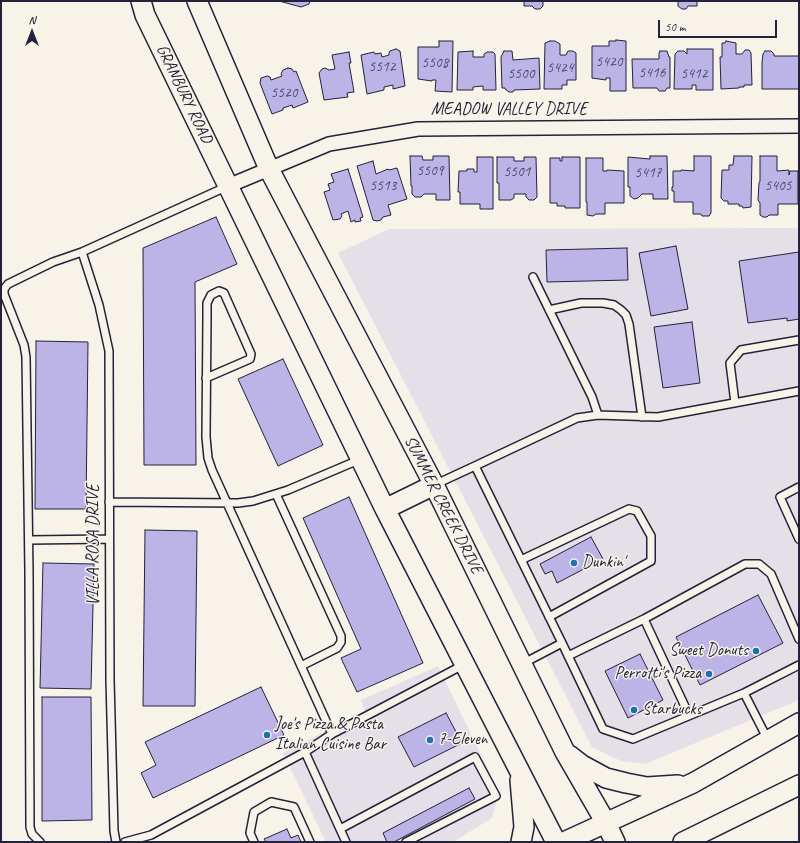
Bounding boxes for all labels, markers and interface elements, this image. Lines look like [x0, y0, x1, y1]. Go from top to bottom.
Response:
north arrow [12, 12, 52, 52]
scale bar [660, 12, 779, 38]
text: N [29, 13, 35, 27]
text: 50 m [665, 19, 685, 35]
street label: GRANBURY ROAD [151, 41, 217, 147]
house number: 5420 [596, 53, 622, 71]
house number: 5508 [422, 54, 448, 72]
house number: 5512 [369, 58, 395, 76]
house number: 5424 [547, 59, 573, 77]
house number: 5416 [639, 64, 665, 82]
house number: 5500 [508, 65, 534, 83]
house number: 5412 [681, 65, 707, 83]
house number: 5520 [271, 84, 297, 102]
street label: MEADOW VALLEY DRIVE [431, 100, 587, 120]
house number: 5509 [417, 162, 443, 180]
house number: 5501 [504, 163, 530, 181]
house number: 5417 [635, 164, 661, 182]
house number: 5513 [370, 177, 396, 195]
house number: 5405 [765, 177, 791, 195]
street label: SUMMER CREEK DRIVE [399, 432, 487, 578]
street label: VILLA ROSA DRIVE [84, 484, 104, 606]
place label: Dunkin' [582, 553, 625, 573]
marker: Dunkin' [569, 558, 579, 568]
place label: Sweet Donuts [669, 641, 748, 661]
marker: Sweet Donuts [751, 646, 761, 656]
place label: Perrotti's Pizza [615, 664, 701, 684]
marker: Perrotti's Pizza [704, 669, 714, 679]
place label: Starbucks [642, 700, 701, 720]
marker: Starbucks [629, 705, 639, 715]
place label: Joe's Pizza & Pasta Italian Cuisine Bar [275, 715, 386, 755]
marker: Joe's Pizza & Pasta Italian Cuisine Bar [262, 730, 272, 740]
place label: 7-Eleven [438, 730, 487, 750]
marker: 7-Eleven [425, 735, 435, 745]

